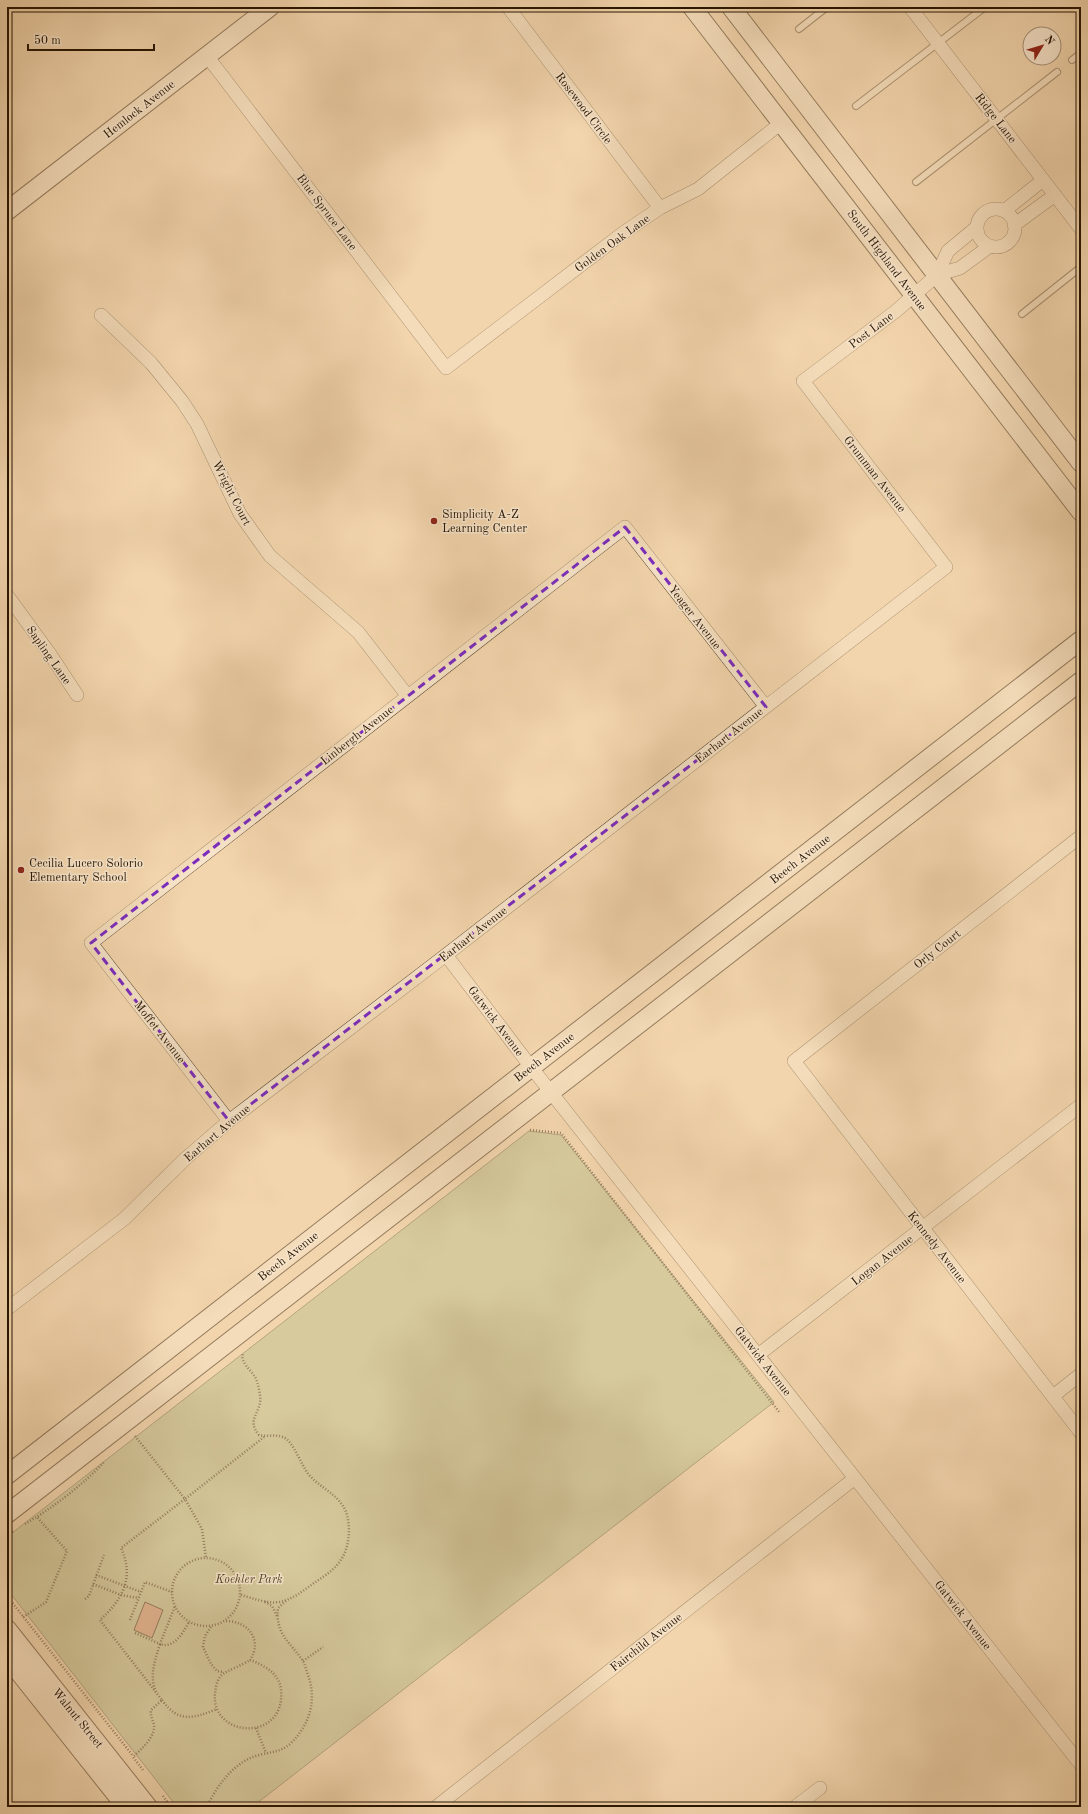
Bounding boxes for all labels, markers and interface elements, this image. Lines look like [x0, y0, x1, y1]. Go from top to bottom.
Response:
scale bar [28, 26, 154, 52]
north arrow [1022, 26, 1062, 66]
text: 50 m [34, 34, 61, 47]
text: N [1042, 34, 1056, 48]
street label: Rosewood Circle [553, 71, 614, 147]
street label: Hemlock Avenue [102, 78, 178, 141]
street label: Ridge Lane [972, 92, 1019, 146]
street label: Blue Spruce Lane [294, 172, 359, 253]
street label: South Highland Avenue [844, 208, 928, 314]
street label: Golden Oak Lane [573, 212, 653, 275]
street label: Post Lane [847, 310, 896, 351]
street label: Grumman Avenue [841, 434, 908, 515]
street label: Wright Court [210, 459, 253, 528]
place label: Simplicity A-Z Learning Center [442, 509, 527, 535]
marker: Simplicity A-Z Learning Center [429, 516, 439, 526]
street label: Yeager Avenue [666, 583, 723, 652]
street label: Sapling Lane [24, 624, 73, 687]
street label: Linbergh Avenue [319, 703, 397, 768]
street label: Earhart Avenue [694, 705, 766, 766]
street label: Beech Avenue [768, 832, 833, 887]
place label: Cecilia Lucero Solorio Elementary School [29, 858, 143, 884]
marker: Cecilia Lucero Solorio Elementary School [16, 865, 26, 875]
street label: Earhart Avenue [438, 904, 510, 965]
street label: Orly Court [912, 928, 963, 972]
street label: Gatwick Avenue [465, 984, 526, 1059]
street label: Moffet Avenue [131, 999, 187, 1066]
street label: Beech Avenue [512, 1030, 577, 1085]
street label: Earhart Avenue [182, 1102, 253, 1165]
street label: Kennedy Avenue [905, 1210, 968, 1286]
street label: Beech Avenue [256, 1229, 321, 1284]
street label: Logan Avenue [850, 1233, 916, 1288]
street label: Gatwick Avenue [732, 1325, 793, 1399]
park label: Koehler Park [214, 1574, 283, 1586]
street label: Gatwick Avenue [932, 1579, 993, 1653]
street label: Fairchild Avenue [608, 1611, 685, 1674]
street label: Walnut Street [50, 1686, 105, 1751]

